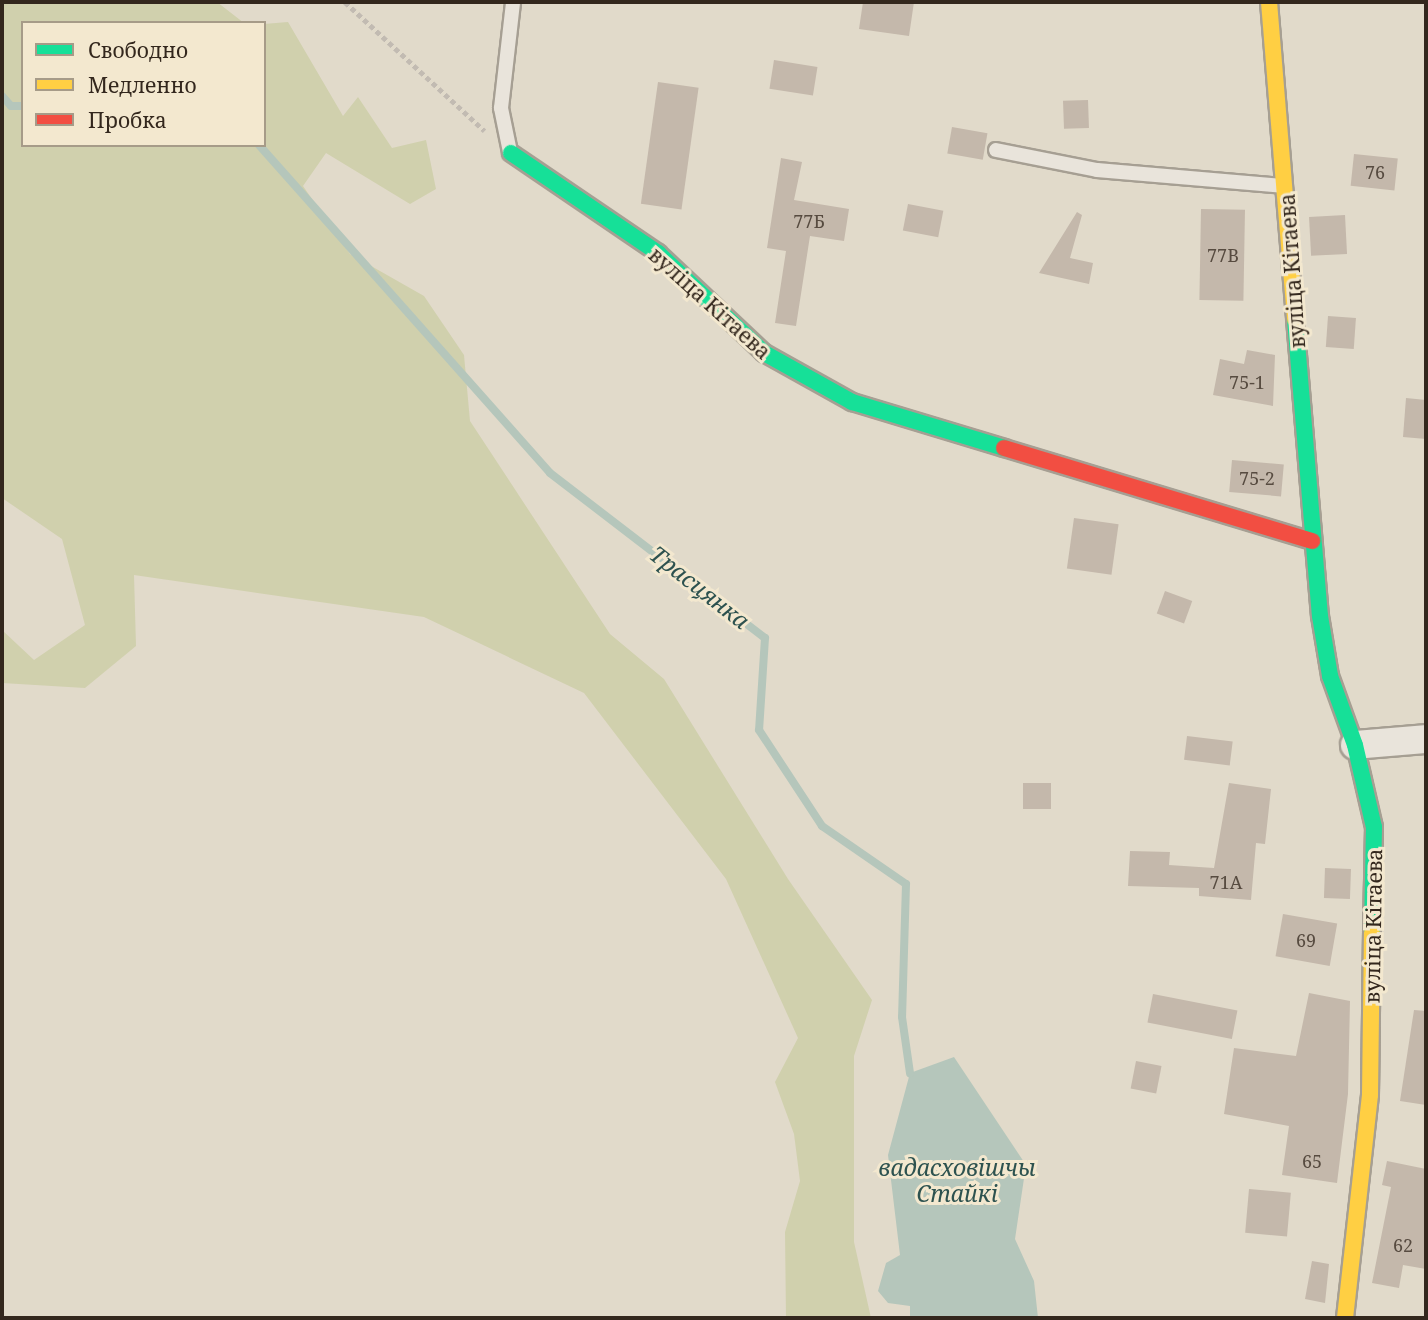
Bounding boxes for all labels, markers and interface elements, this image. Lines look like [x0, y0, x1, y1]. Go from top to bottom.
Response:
legend [21, 21, 266, 147]
text: Свободно [88, 36, 188, 64]
text: Медленно [88, 71, 197, 99]
text: Пробка [88, 106, 167, 134]
house number: 76 [1365, 161, 1385, 183]
street label: вуліца Кітаева [1274, 193, 1310, 349]
house number: 77Б [793, 210, 825, 232]
street label: вуліца Кітаева [644, 242, 776, 364]
house number: 77В [1207, 244, 1239, 266]
house number: 75-1 [1229, 371, 1265, 393]
house number: 75-2 [1239, 467, 1275, 489]
water label: Трасцянка [645, 540, 755, 634]
street label: вуліца Кітаева [1359, 848, 1387, 1004]
house number: 71А [1210, 871, 1242, 893]
house number: 69 [1296, 929, 1316, 951]
house number: 65 [1302, 1150, 1322, 1172]
water label: вадасховішчы Стайкі [878, 1153, 1036, 1207]
house number: 62 [1393, 1234, 1413, 1256]

